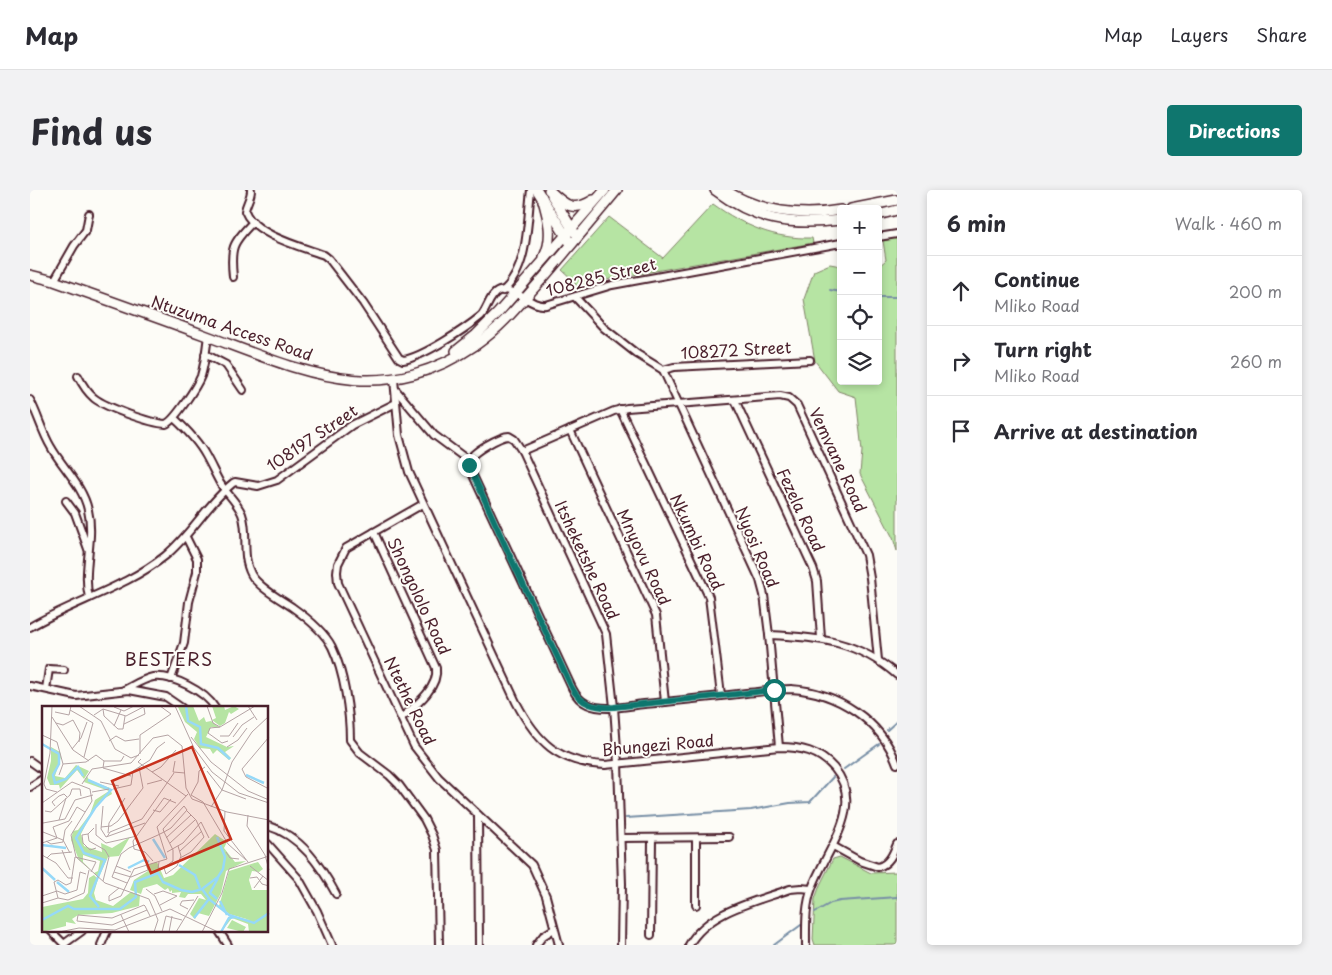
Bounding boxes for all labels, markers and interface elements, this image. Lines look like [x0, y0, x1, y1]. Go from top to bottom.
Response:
text: Map [25, 17, 78, 53]
text: Map [1104, 21, 1143, 48]
text: Layers [1171, 21, 1228, 48]
text: Share [1256, 21, 1307, 48]
text: Find us [30, 104, 152, 157]
button: Directions [1167, 105, 1302, 156]
map controls [837, 205, 882, 385]
button: + [837, 205, 882, 250]
text: 6 min [947, 207, 1006, 239]
text: Walk · 460 m [1175, 211, 1282, 235]
button: − [837, 250, 882, 295]
street label: 108285 Street [543, 251, 659, 301]
text: Continue [994, 265, 1080, 293]
icon: ahead [947, 277, 975, 305]
text: 200 m [1229, 279, 1282, 303]
street label: Ntuzuma Access Road [148, 288, 316, 366]
text: Mliko Road [994, 293, 1080, 317]
button: locate [837, 295, 882, 340]
street label: 108272 Street [680, 334, 792, 364]
text: Turn right [994, 335, 1092, 363]
button: layers [837, 340, 882, 385]
icon: right [947, 347, 975, 375]
text: 260 m [1230, 349, 1282, 373]
text: Mliko Road [994, 363, 1080, 387]
street label: 108197 Street [261, 398, 362, 476]
street label: Vemvane Road [804, 403, 874, 516]
icon: arrive [947, 417, 975, 445]
text: Arrive at destination [994, 417, 1198, 445]
route end [458, 454, 481, 477]
street label: Fezela Road [772, 464, 832, 555]
street label: Nkumbi Road [665, 489, 731, 594]
street label: Itsheketshe Road [550, 496, 626, 623]
street label: Nyosi Road [730, 502, 786, 591]
street label: Mnyovu Road [612, 504, 678, 609]
street label: Shongololo Road [382, 533, 458, 658]
district label: BESTERS [125, 645, 213, 672]
street label: Ntethe Road [379, 652, 443, 749]
route start [763, 679, 786, 702]
inset map [42, 706, 269, 932]
street label: Bhungezi Road [601, 727, 715, 761]

